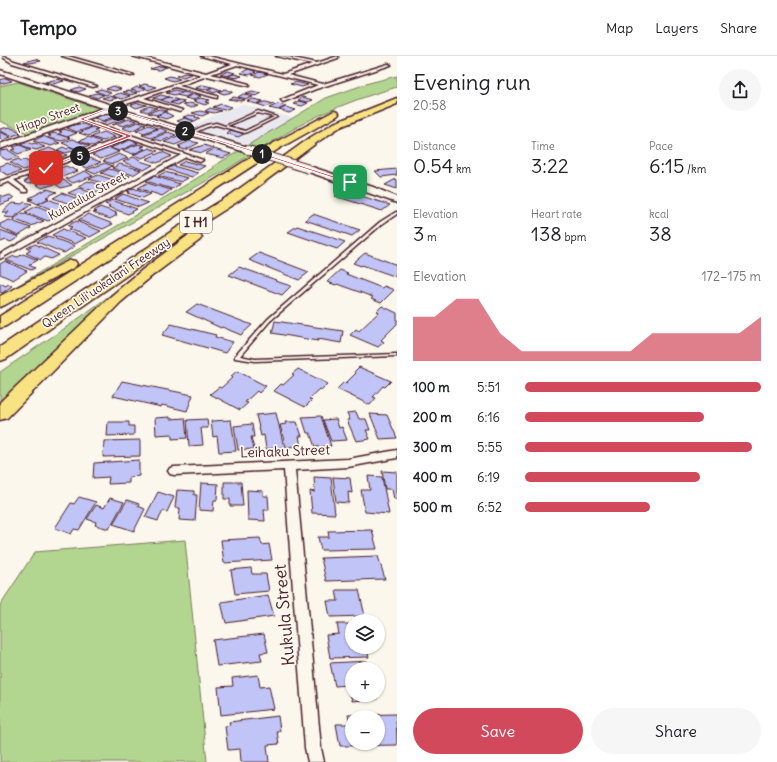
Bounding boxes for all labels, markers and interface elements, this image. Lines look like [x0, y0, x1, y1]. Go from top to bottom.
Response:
text: Tempo [20, 16, 77, 40]
text: Map [606, 19, 633, 37]
text: Layers [655, 19, 698, 37]
text: Share [720, 19, 757, 37]
text: Evening run [413, 68, 531, 96]
button: share [719, 69, 761, 111]
text: 20:58 [413, 97, 447, 114]
street label: Hiapo Street [14, 99, 82, 136]
pin: 3 [108, 101, 128, 121]
text: 3 [115, 104, 121, 118]
pin: 2 [175, 121, 195, 141]
text: 2 [182, 124, 188, 138]
text: Distance [413, 139, 456, 153]
text: Time [531, 139, 555, 153]
text: Pace [649, 139, 673, 153]
pin: 1 [252, 144, 272, 164]
pin: 5 [70, 146, 90, 166]
text: 1 [260, 147, 264, 161]
text: 5 [77, 149, 83, 163]
pin [29, 151, 63, 185]
text: 0.54 [413, 153, 453, 178]
text: 3:22 [531, 153, 569, 178]
text: 6:15 [649, 153, 685, 178]
icon: check [35, 157, 57, 179]
text: km [453, 162, 471, 176]
text: /km [685, 162, 706, 176]
pin [333, 165, 367, 199]
street label: Kuhaulua Street [45, 168, 128, 223]
icon: arrive [339, 171, 361, 193]
text: Elevation [413, 207, 458, 221]
text: Heart rate [531, 207, 582, 221]
text: kcal [649, 207, 669, 221]
road number: I H1 [180, 211, 212, 233]
text: 3 [413, 221, 424, 246]
text: 138 [531, 221, 562, 246]
text: 38 [649, 221, 672, 246]
text: m [424, 230, 437, 244]
text: bpm [562, 230, 586, 244]
street label: Queen Liliʻuokalani Freeway [39, 234, 173, 331]
text: Elevation [413, 268, 466, 285]
text: 172–175 m [701, 268, 761, 285]
text: 100 m [413, 379, 450, 396]
text: 5:51 [477, 379, 500, 396]
text: 200 m [413, 409, 452, 426]
text: 6:16 [477, 409, 500, 426]
text: 300 m [413, 439, 452, 456]
text: 5:55 [477, 439, 502, 456]
street label: Leihaku Street [240, 440, 331, 462]
text: 400 m [413, 469, 452, 486]
text: 6:19 [477, 469, 500, 486]
text: 500 m [413, 499, 452, 516]
text: 6:52 [477, 499, 502, 516]
street label: Kukula Street [269, 563, 299, 667]
map controls [345, 614, 385, 750]
button: layers [345, 614, 385, 654]
button: + [345, 662, 385, 702]
button: Save [413, 708, 583, 754]
button: Share [591, 708, 761, 754]
button: − [345, 710, 385, 750]

